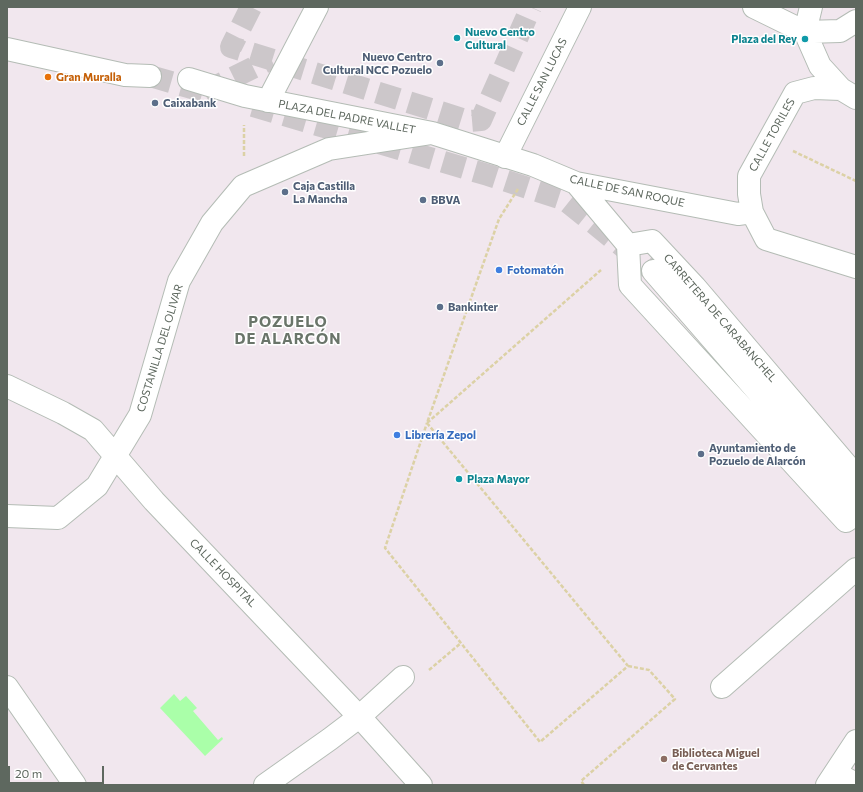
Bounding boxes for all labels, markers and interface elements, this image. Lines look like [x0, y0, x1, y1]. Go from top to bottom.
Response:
place label: Nuevo Centro Cultural [465, 25, 535, 51]
place label: Plaza del Rey [731, 32, 797, 46]
marker: Nuevo Centro Cultural [452, 33, 462, 43]
marker: Plaza del Rey [800, 34, 810, 44]
street label: CALLE SAN LUCAS [514, 36, 570, 128]
place label: Nuevo Centro Cultural NCC Pozuelo [323, 50, 432, 76]
marker: Nuevo Centro Cultural NCC Pozuelo [435, 58, 445, 68]
place label: Gran Muralla [56, 70, 122, 84]
marker: Gran Muralla [43, 72, 53, 82]
place label: Caixabank [163, 96, 216, 110]
street label: CALLE TORILES [746, 96, 798, 174]
street label: PLAZA DEL PADRE VALLET [277, 97, 417, 137]
marker: Caixabank [150, 98, 160, 108]
street label: CALLE DE SAN ROQUE [568, 172, 686, 210]
place label: Caja Castilla La Mancha [293, 179, 355, 205]
marker: Caja Castilla La Mancha [280, 187, 290, 197]
place label: BBVA [431, 193, 460, 207]
marker: BBVA [418, 195, 428, 205]
street label: CARRETERA DE CARABANCHEL [661, 251, 779, 385]
place label: Fotomatón [507, 263, 564, 277]
marker: Fotomatón [494, 265, 504, 275]
street label: COSTANILLA DEL OLIVAR [134, 282, 186, 414]
place label: Bankinter [448, 300, 498, 314]
marker: Bankinter [435, 302, 445, 312]
district label: POZUELO DE ALARCÓN [235, 313, 341, 348]
place label: Librería Zepol [405, 428, 476, 442]
marker: Librería Zepol [392, 430, 402, 440]
place label: Ayuntamiento de Pozuelo de Alarcón [709, 441, 806, 467]
marker: Ayuntamiento de Pozuelo de Alarcón [696, 449, 706, 459]
place label: Plaza Mayor [467, 472, 530, 486]
marker: Plaza Mayor [454, 474, 464, 484]
street label: CALLE HOSPITAL [187, 536, 259, 610]
place label: Biblioteca Miguel de Cervantes [672, 746, 760, 772]
marker: Biblioteca Miguel de Cervantes [659, 754, 669, 764]
scale bar [10, 758, 106, 784]
text: 20 m [15, 766, 42, 780]

